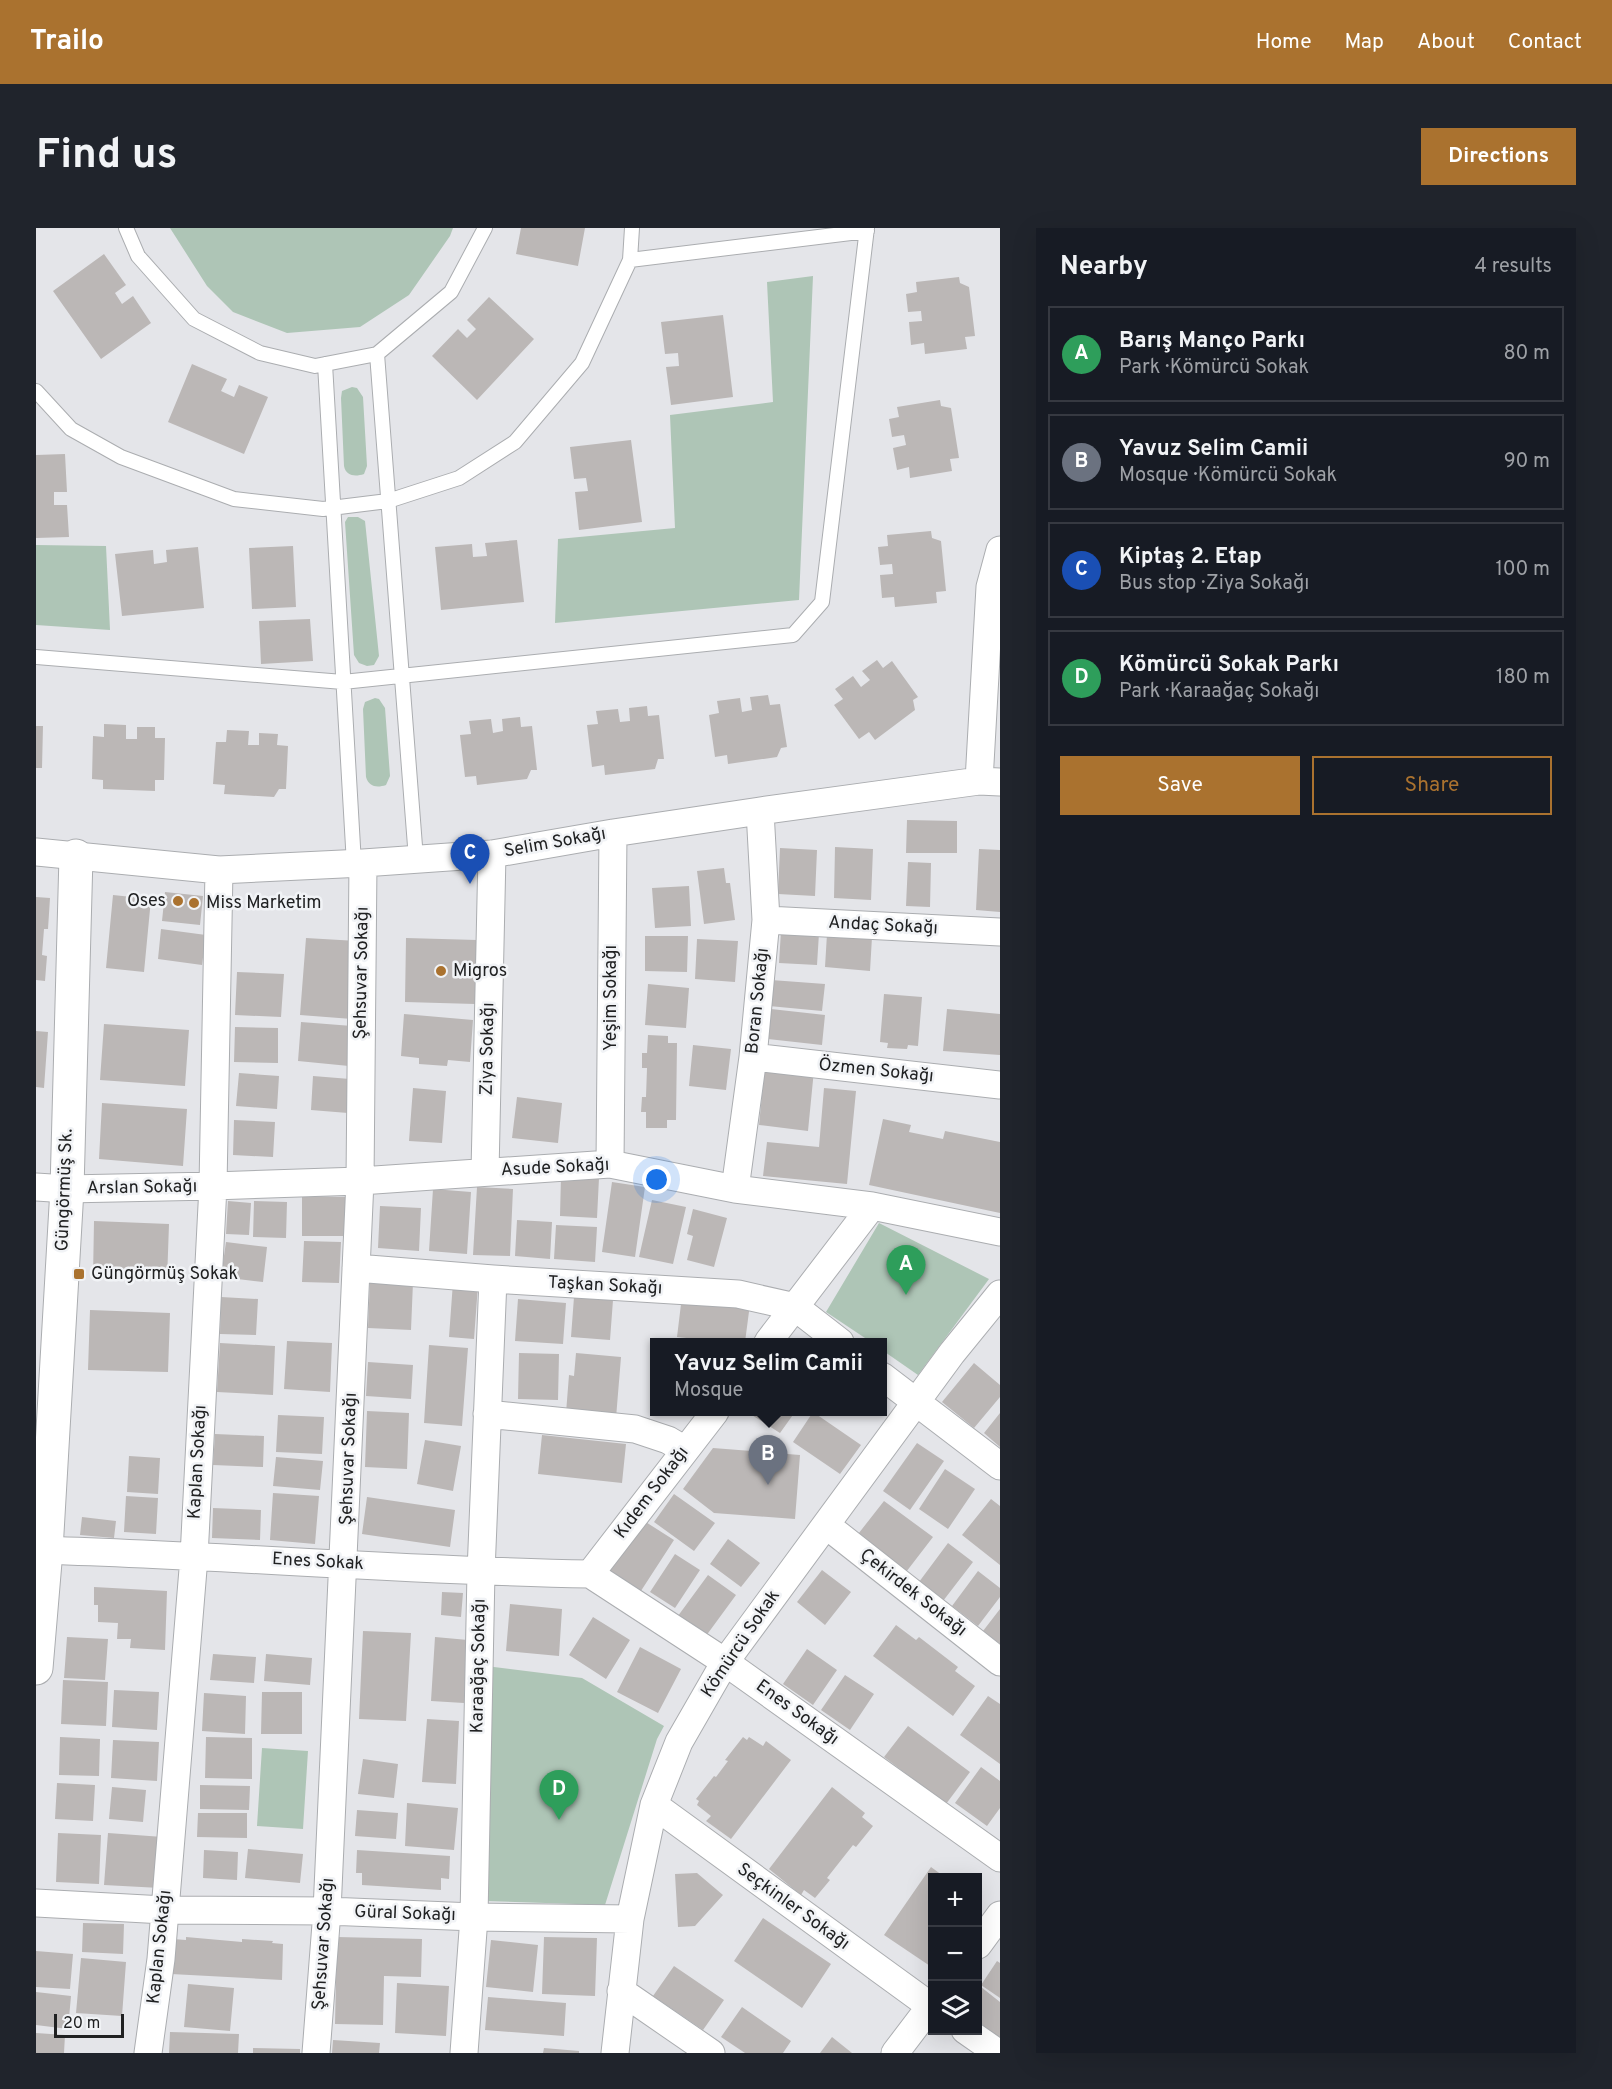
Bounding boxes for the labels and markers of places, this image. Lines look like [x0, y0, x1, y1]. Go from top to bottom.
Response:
pin: C [450, 834, 490, 884]
place label: Oses [127, 890, 166, 913]
place label: Miss Marketim [206, 892, 322, 915]
marker: Oses [171, 894, 185, 908]
marker: Miss Marketim [187, 896, 201, 910]
place label: Migros [453, 960, 507, 983]
marker: Migros [434, 964, 448, 978]
pin: A [886, 1246, 926, 1295]
place label: Güngörmüş Sokak [91, 1263, 238, 1286]
marker: Güngörmüş Sokak [72, 1267, 86, 1281]
pin: B [748, 1436, 788, 1485]
pin: D [540, 1770, 578, 1820]

